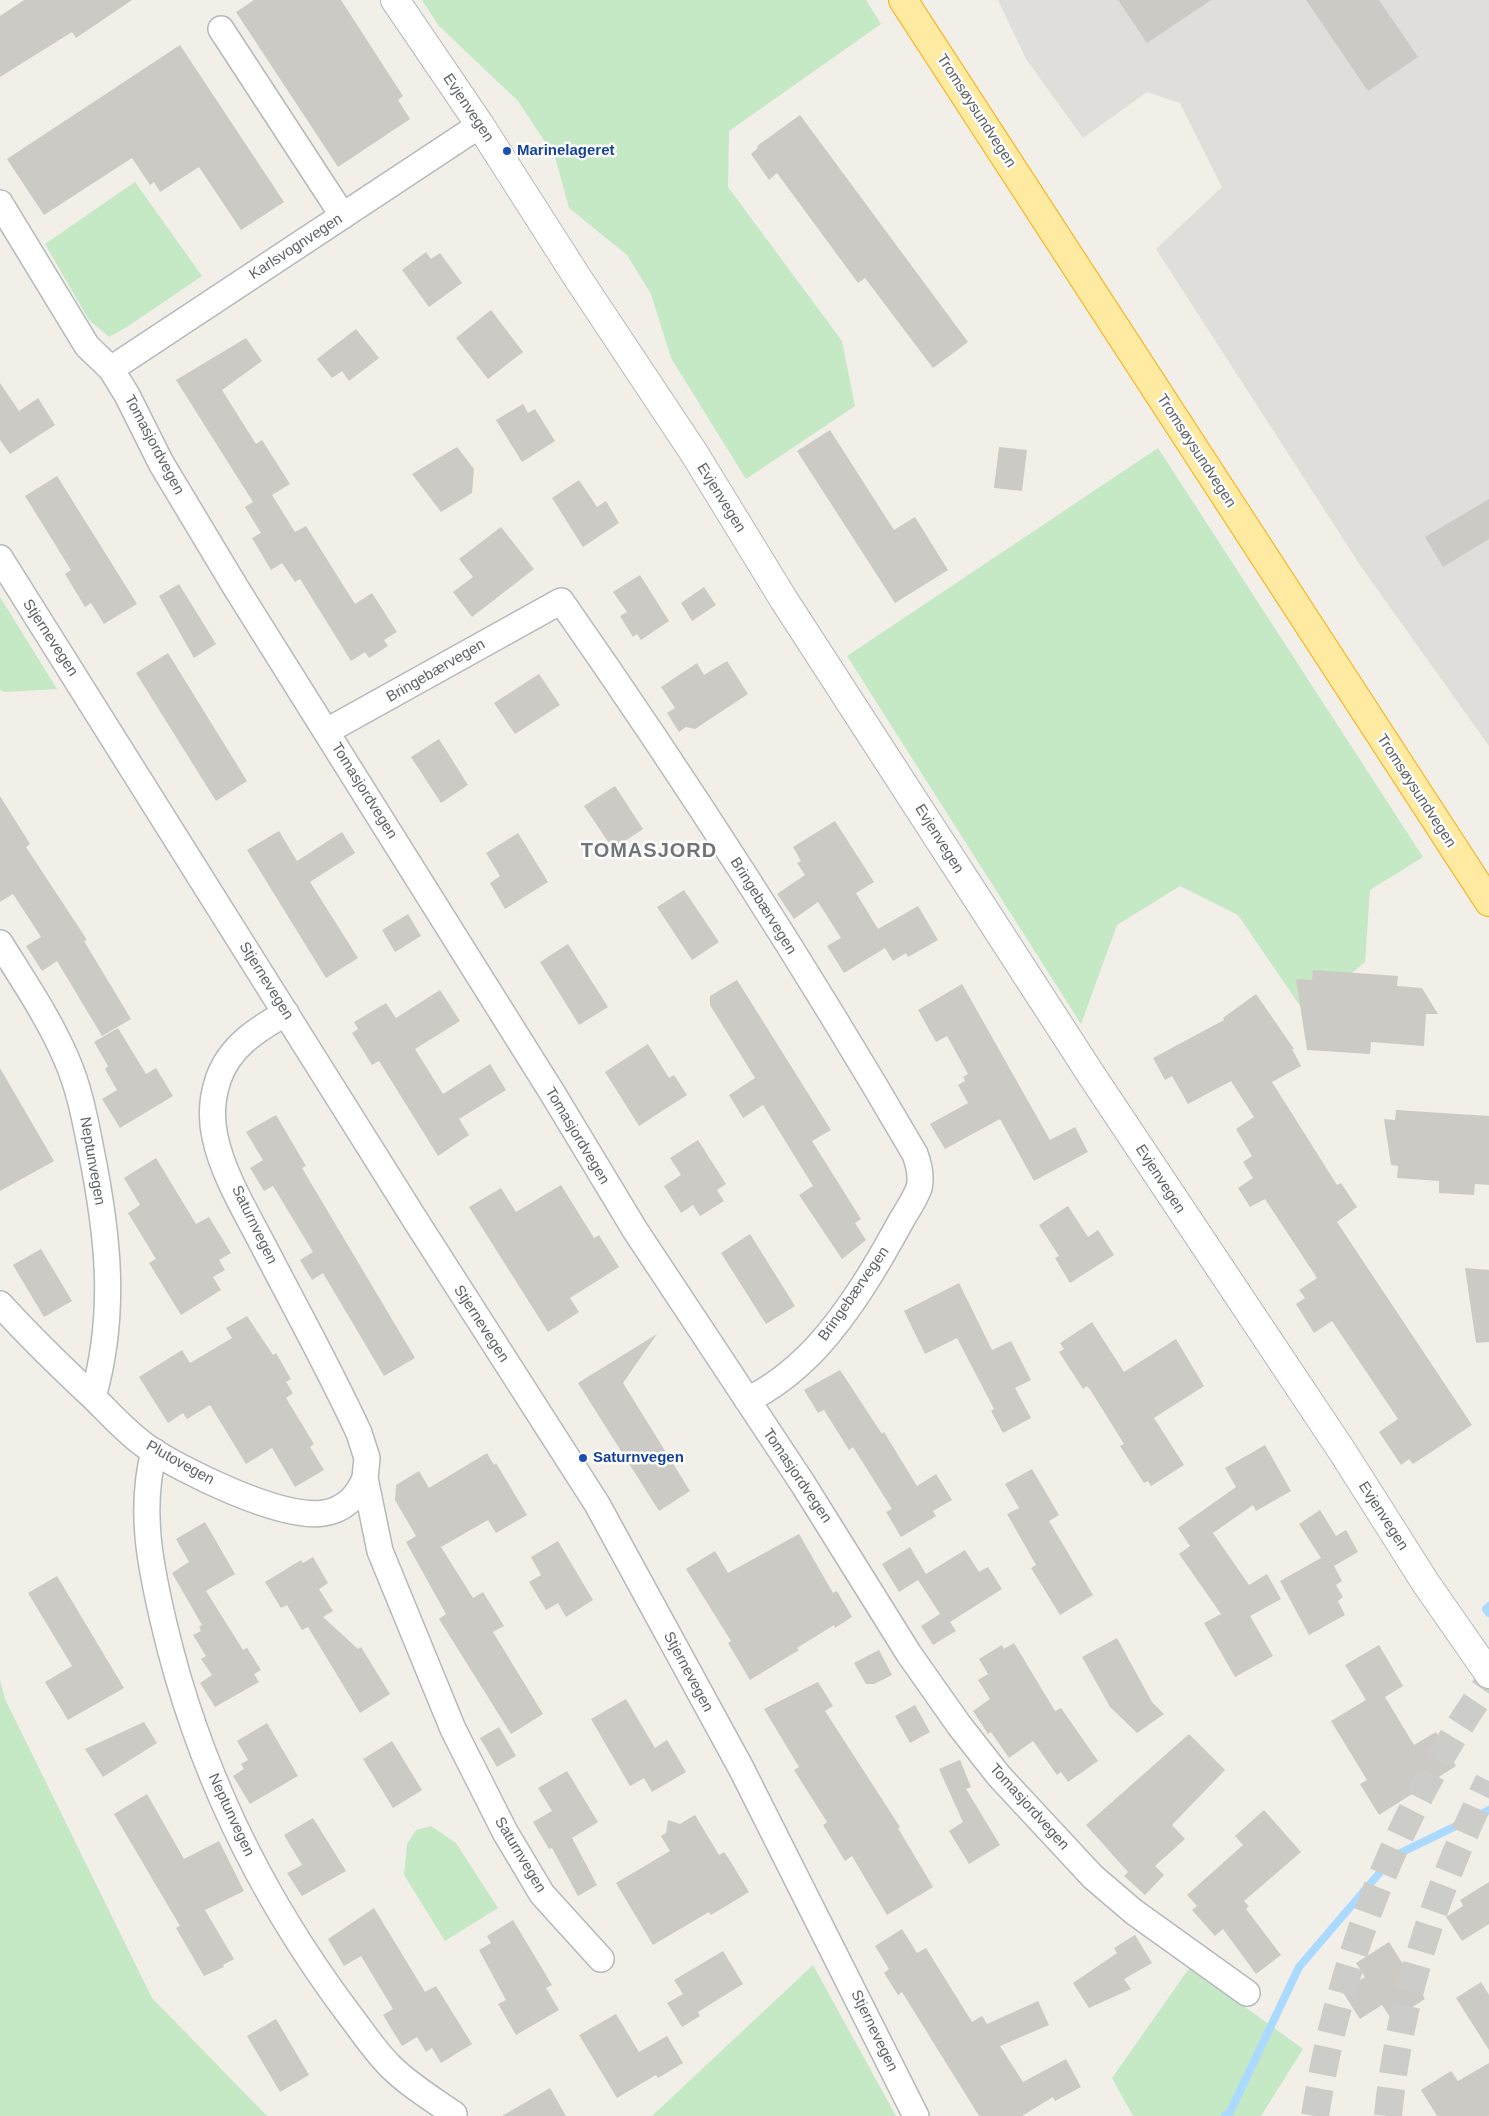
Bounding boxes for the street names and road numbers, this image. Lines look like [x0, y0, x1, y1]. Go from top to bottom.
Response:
street label: Tromsøysundvegen [933, 51, 1019, 171]
street label: Evjenvegen [439, 70, 497, 146]
street label: Karlsvognvegen [246, 210, 346, 284]
street label: Tromsøysundvegen [1153, 391, 1239, 511]
street label: Tomasjordvegen [120, 392, 188, 498]
street label: Evjenvegen [693, 460, 749, 536]
street label: Stjernevegen [18, 596, 82, 680]
street label: Bringebærvegen [383, 635, 489, 707]
street label: Tromsøysundvegen [1373, 731, 1459, 851]
street label: Tomasjordvegen [327, 740, 401, 842]
street label: Evjenvegen [911, 801, 967, 877]
street label: Bringebærvegen [726, 854, 800, 958]
street label: Stjernevegen [235, 939, 297, 1023]
street label: Tomasjordvegen [541, 1084, 613, 1188]
street label: Neptunvegen [75, 1115, 109, 1207]
street label: Evjenvegen [1131, 1141, 1189, 1217]
street label: Saturnvegen [227, 1183, 281, 1267]
street label: Bringebærvegen [815, 1243, 893, 1345]
street label: Stjernevegen [449, 1282, 513, 1366]
street label: Tomasjordvegen [759, 1425, 835, 1527]
street label: Plutovegen [143, 1437, 217, 1489]
street label: Evjenvegen [1354, 1478, 1412, 1554]
street label: Stjernevegen [659, 1629, 717, 1715]
street label: Tomasjordvegen [985, 1760, 1073, 1854]
street label: Neptunvegen [204, 1771, 258, 1859]
street label: Saturnvegen [490, 1814, 550, 1896]
street label: Stjernevegen [847, 1987, 901, 2075]

